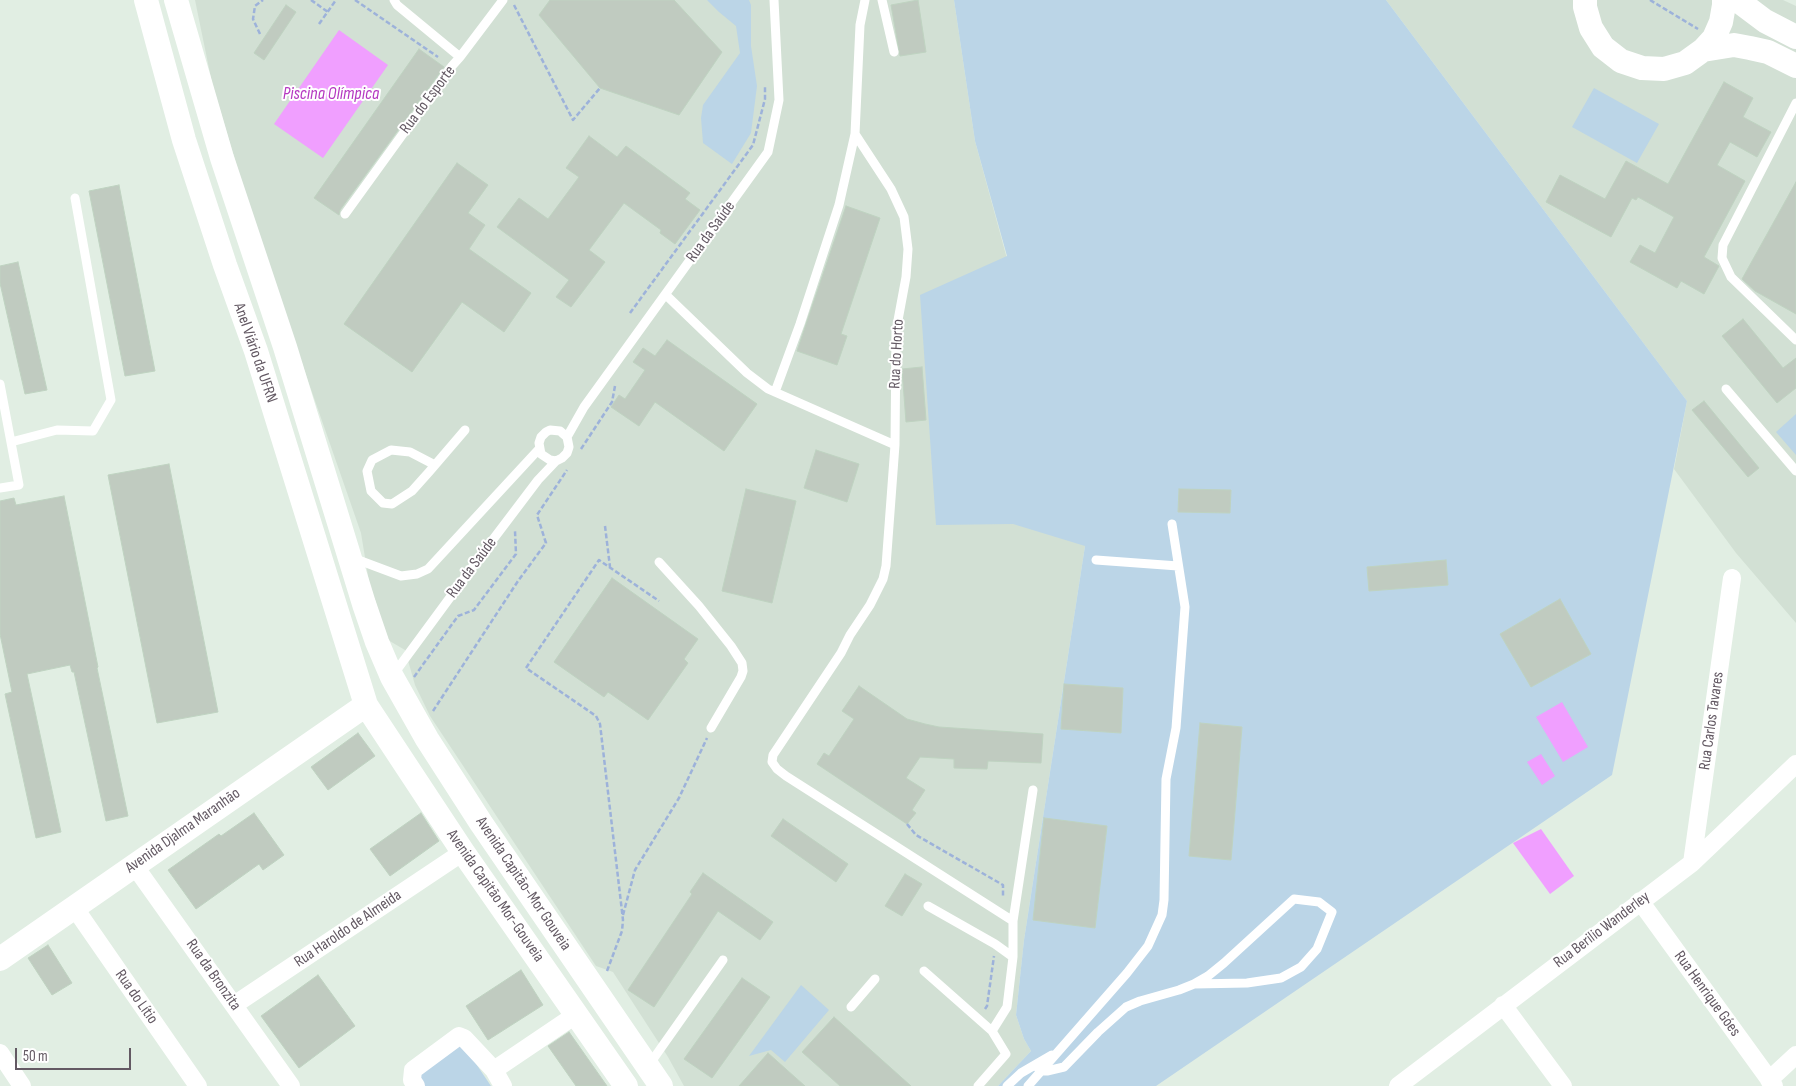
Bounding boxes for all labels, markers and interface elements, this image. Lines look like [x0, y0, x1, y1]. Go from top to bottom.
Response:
street label: Rua do Esporte [396, 62, 460, 138]
water label: Piscina Olímpica [283, 83, 379, 105]
street label: Rua da Saúde [682, 198, 740, 266]
street label: Anel Viário da UFRN [229, 301, 281, 405]
street label: Rua do Horto [886, 319, 908, 389]
street label: Rua da Saúde [443, 534, 501, 602]
street label: Rua Carlos Tavares [1696, 671, 1728, 771]
street label: Avenida Djalma Maranhão [122, 784, 244, 878]
street label: Avenida Capitão-Mor Gouveia [471, 813, 575, 955]
street label: Avenida Capitão Mor-Gouveia [442, 826, 548, 966]
street label: Rua Haroldo de Almeida [291, 886, 405, 972]
street label: Rua Berilio Wanderley [1550, 888, 1654, 972]
street label: Rua da Bronzita [181, 936, 245, 1014]
street label: Rua Henrique Góes [1670, 948, 1744, 1040]
street label: Rua do Lítio [110, 966, 162, 1028]
scale bar [18, 1038, 134, 1070]
text: 50 m [23, 1047, 48, 1066]

